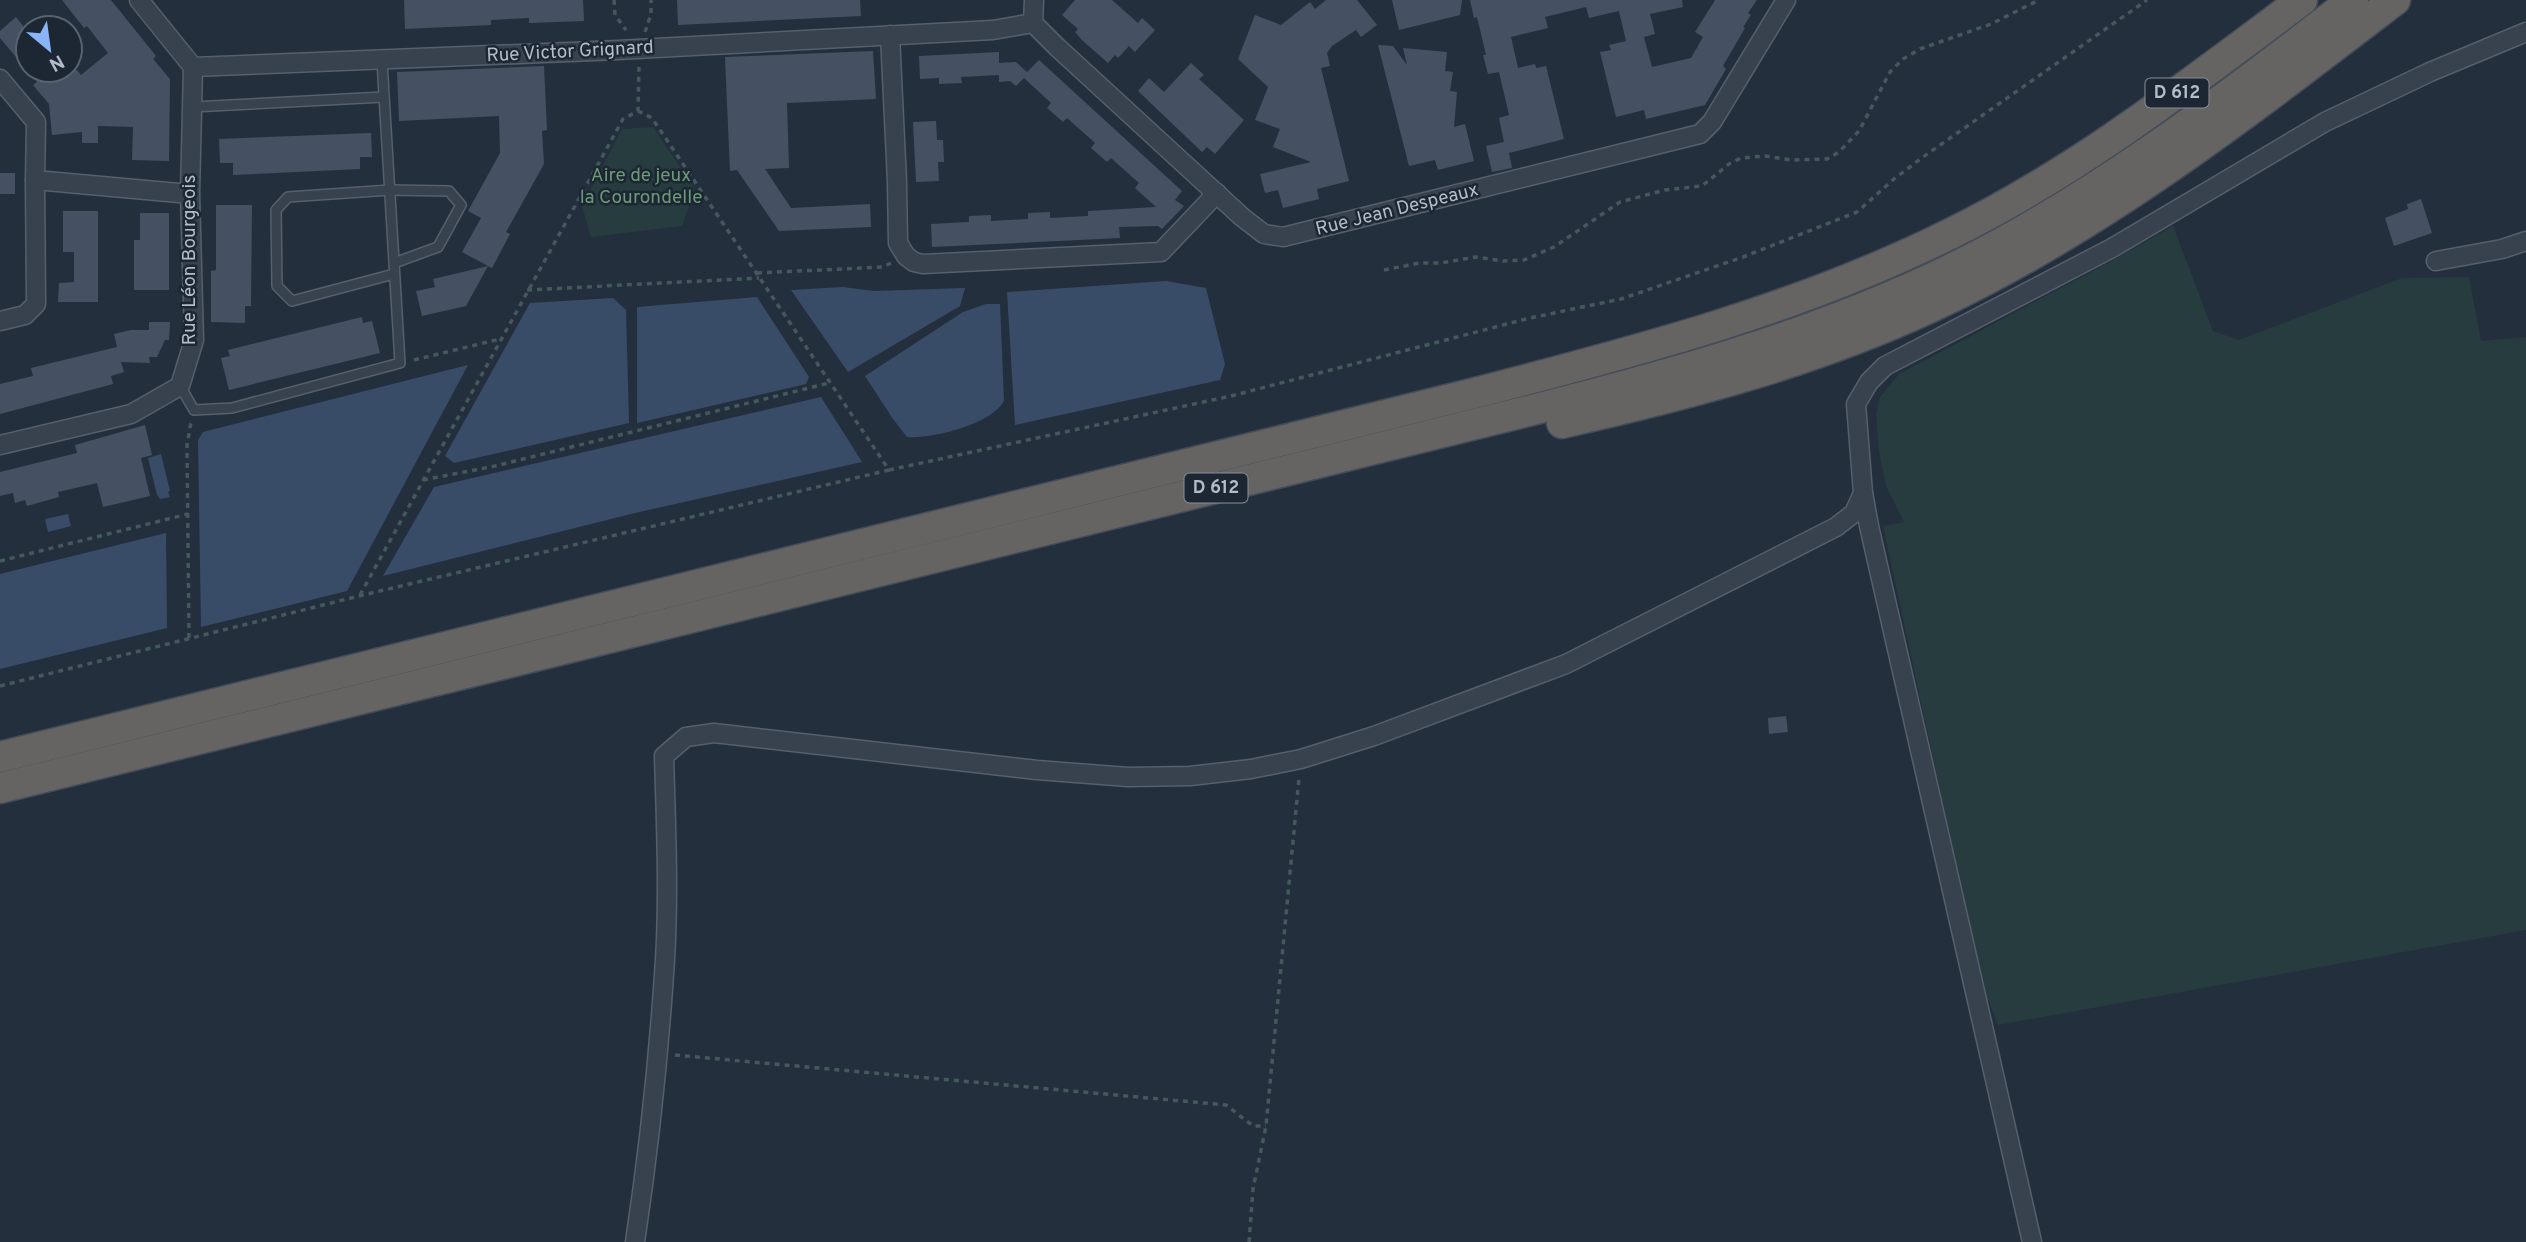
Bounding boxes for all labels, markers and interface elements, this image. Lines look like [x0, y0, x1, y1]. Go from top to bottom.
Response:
north arrow [14, 14, 84, 84]
street label: Rue Victor Grignard [486, 36, 654, 68]
text: N [44, 48, 68, 76]
road number: D 612 [2146, 78, 2208, 108]
park label: Aire de jeux la Courondelle [580, 164, 702, 210]
street label: Rue Léon Bourgeois [178, 175, 202, 345]
street label: Rue Jean Despeaux [1313, 178, 1481, 242]
road number: D 612 [1184, 474, 1248, 502]

